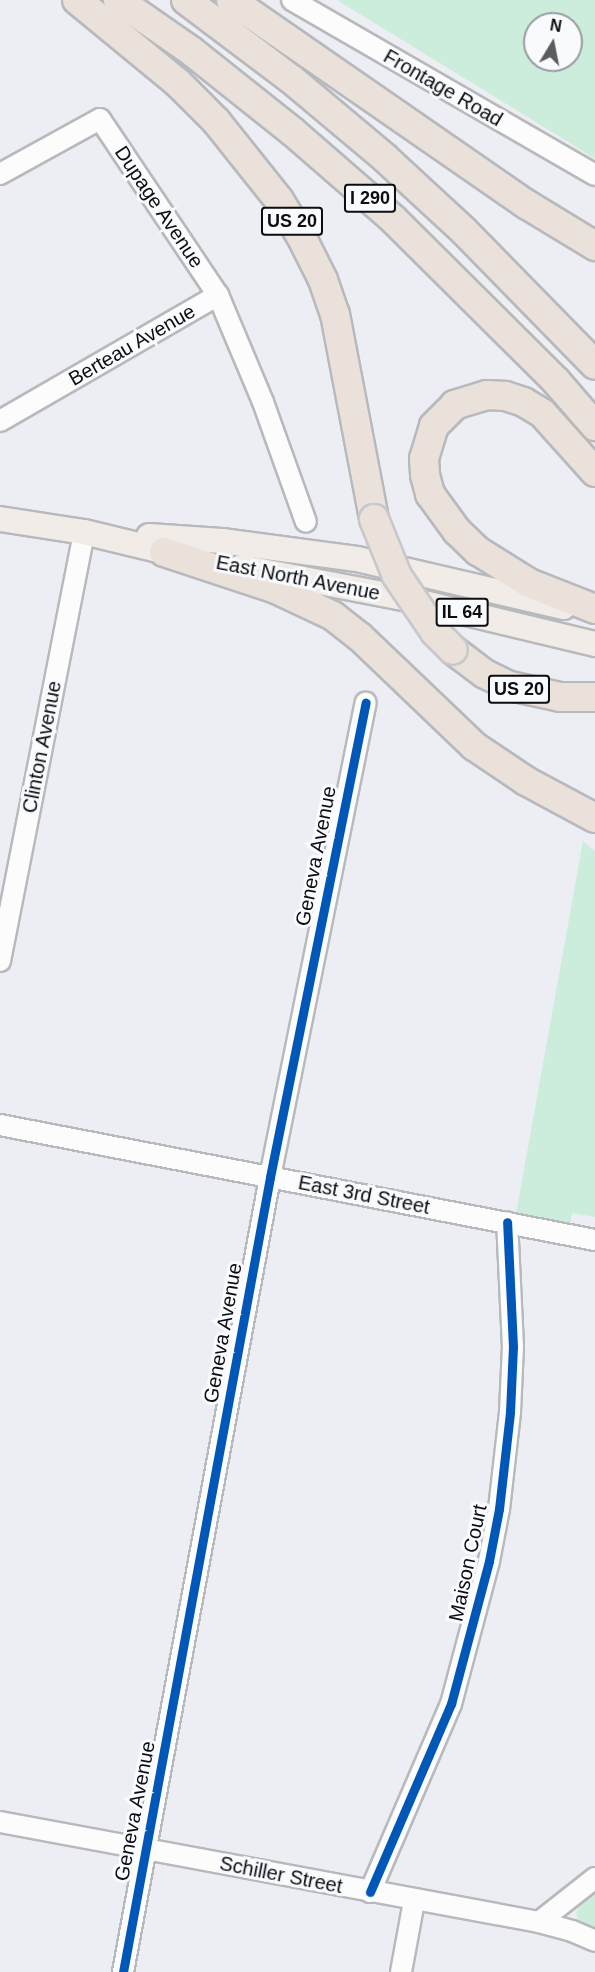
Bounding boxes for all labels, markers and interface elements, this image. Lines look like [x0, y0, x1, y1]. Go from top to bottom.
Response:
north arrow [523, 12, 583, 72]
text: N [549, 16, 563, 35]
street label: Frontage Road [379, 44, 507, 132]
street label: Dupage Avenue [109, 141, 209, 273]
road number: I 290 [343, 183, 397, 213]
road number: US 20 [260, 206, 324, 236]
street label: Berteau Avenue [64, 299, 200, 391]
street label: East North Avenue [213, 550, 383, 606]
road number: IL 64 [435, 597, 489, 627]
road number: US 20 [488, 674, 550, 704]
street label: Clinton Avenue [17, 678, 67, 816]
street label: Geneva Avenue [291, 783, 341, 929]
street label: East 3rd Street [296, 1170, 432, 1220]
street label: Geneva Avenue [199, 1260, 247, 1406]
street label: Maison Court [444, 1502, 492, 1624]
street label: Geneva Avenue [110, 1738, 160, 1884]
street label: Schiller Street [218, 1851, 344, 1899]

